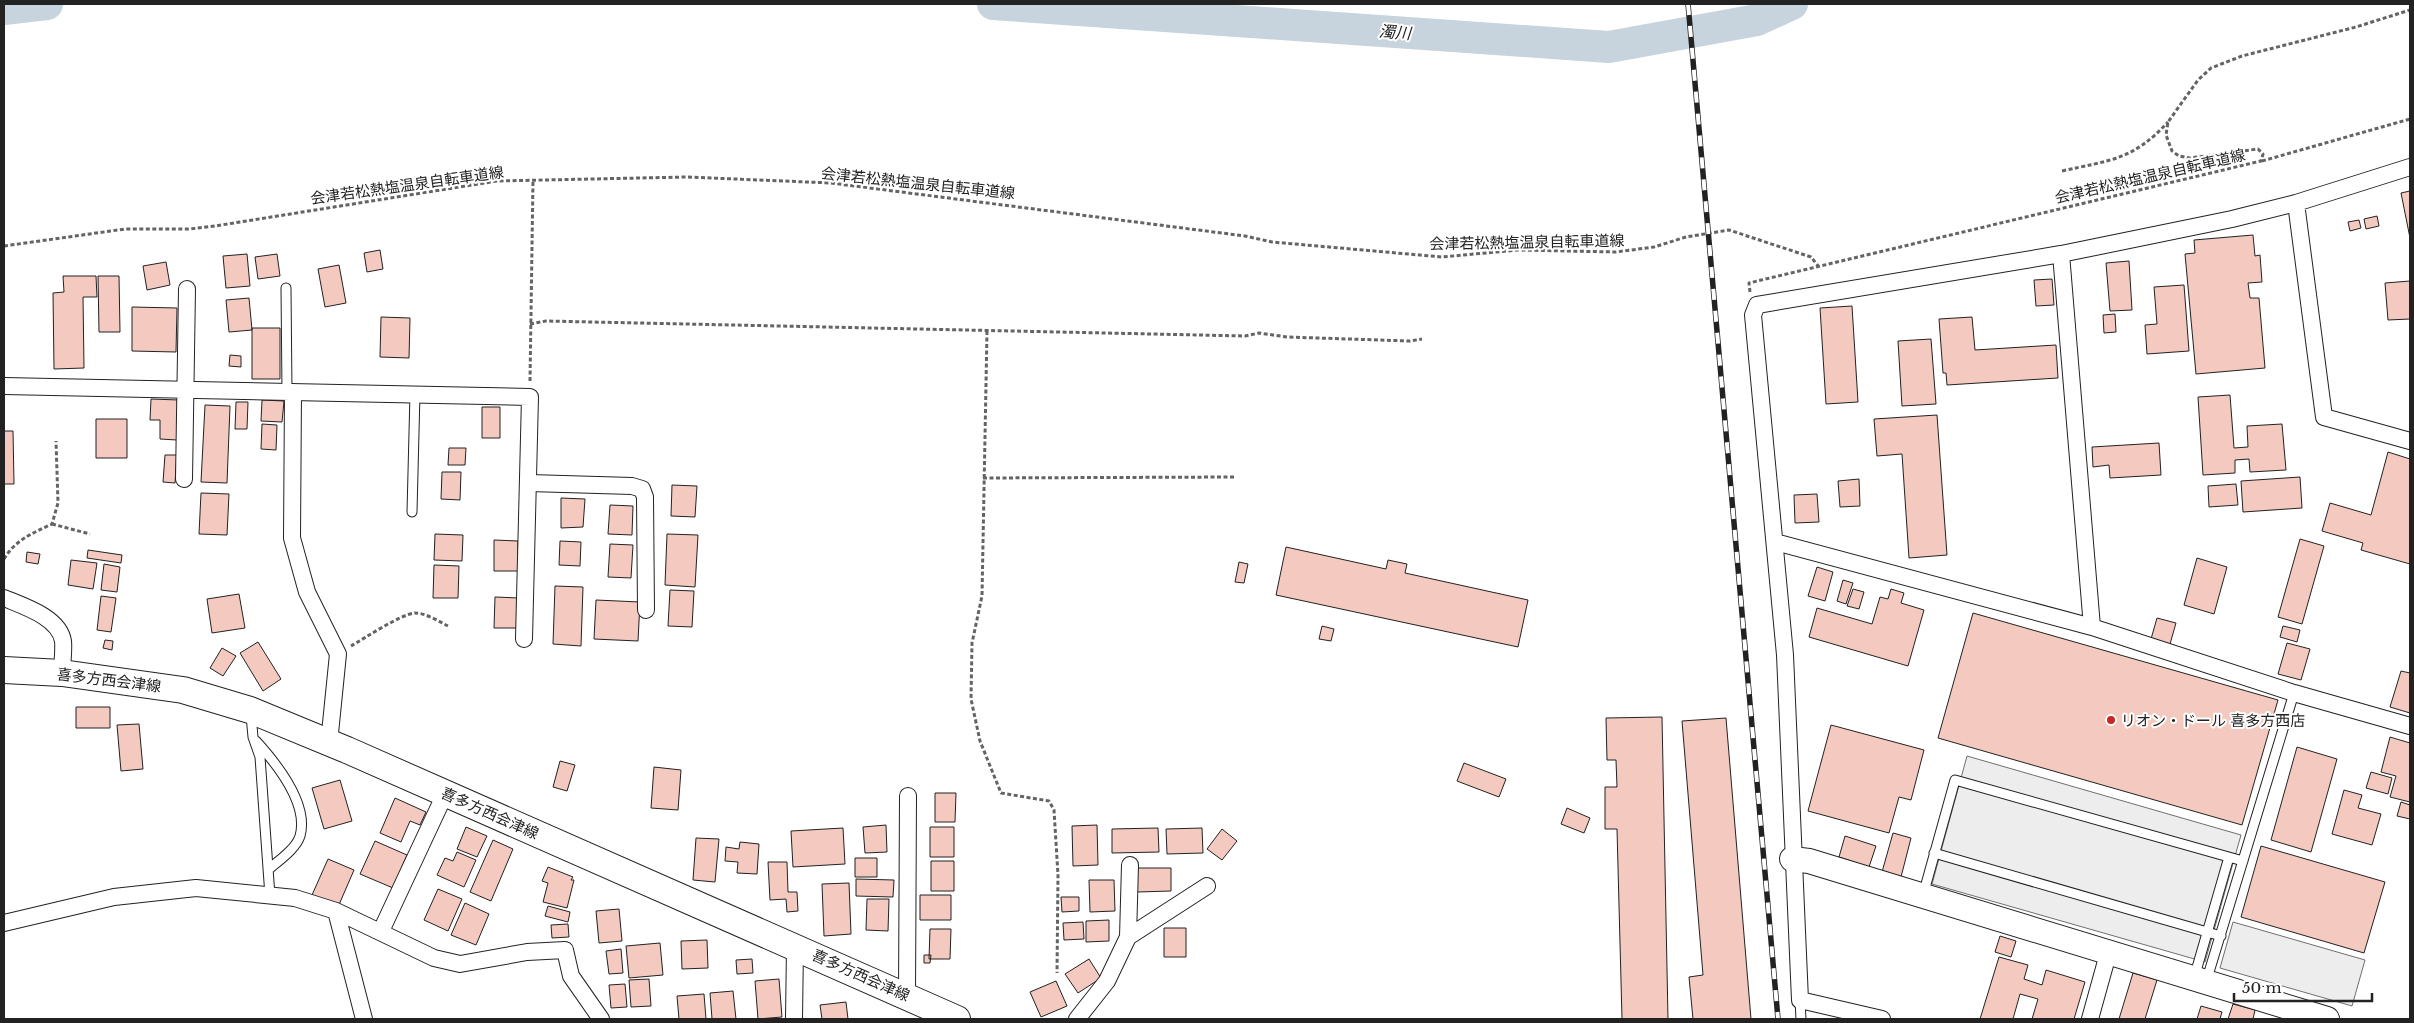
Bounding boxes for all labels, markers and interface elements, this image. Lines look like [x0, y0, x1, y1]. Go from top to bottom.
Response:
water label: 濁川 [1378, 21, 1414, 43]
street label: 会津若松熱塩温泉自転車道線 [2053, 145, 2247, 207]
street label: 会津若松熱塩温泉自転車道線 [309, 162, 505, 208]
street label: 会津若松熱塩温泉自転車道線 [820, 163, 1016, 203]
street label: 会津若松熱塩温泉自転車道線 [1429, 231, 1625, 253]
street label: 喜多方西会津線 [56, 664, 162, 696]
place label: リオン・ドール 喜多方西店 [2121, 711, 2305, 730]
marker: リオン・ドール 喜多方西店 [2105, 714, 2117, 726]
street label: 喜多方西会津線 [438, 783, 542, 843]
street label: 喜多方西会津線 [809, 945, 913, 1005]
scale bar [2234, 970, 2372, 1002]
text: 50 m [2242, 978, 2282, 997]

